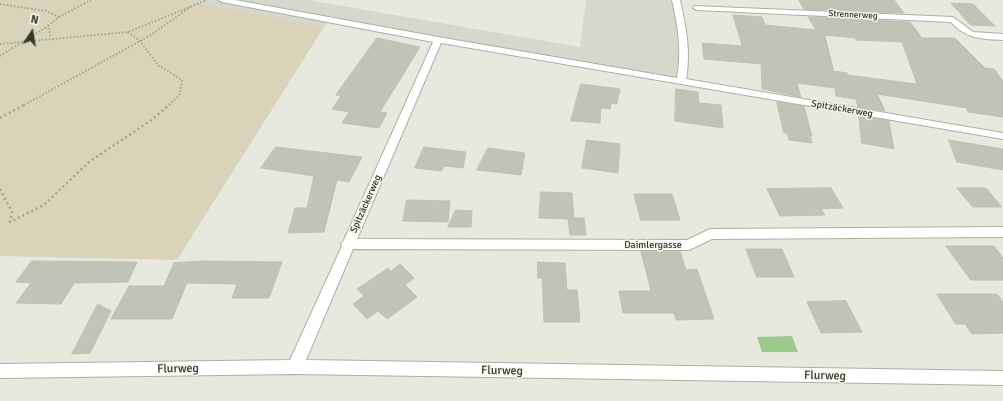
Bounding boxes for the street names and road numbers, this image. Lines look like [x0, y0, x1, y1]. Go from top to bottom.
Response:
street label: Strennerweg [828, 8, 878, 22]
street label: Spitzäckerweg [810, 98, 874, 120]
street label: Spitzäckerweg [348, 173, 384, 235]
street label: Daimlergasse [624, 239, 682, 251]
street label: Flurweg [157, 361, 199, 377]
street label: Flurweg [481, 363, 523, 379]
street label: Flurweg [804, 368, 846, 384]

